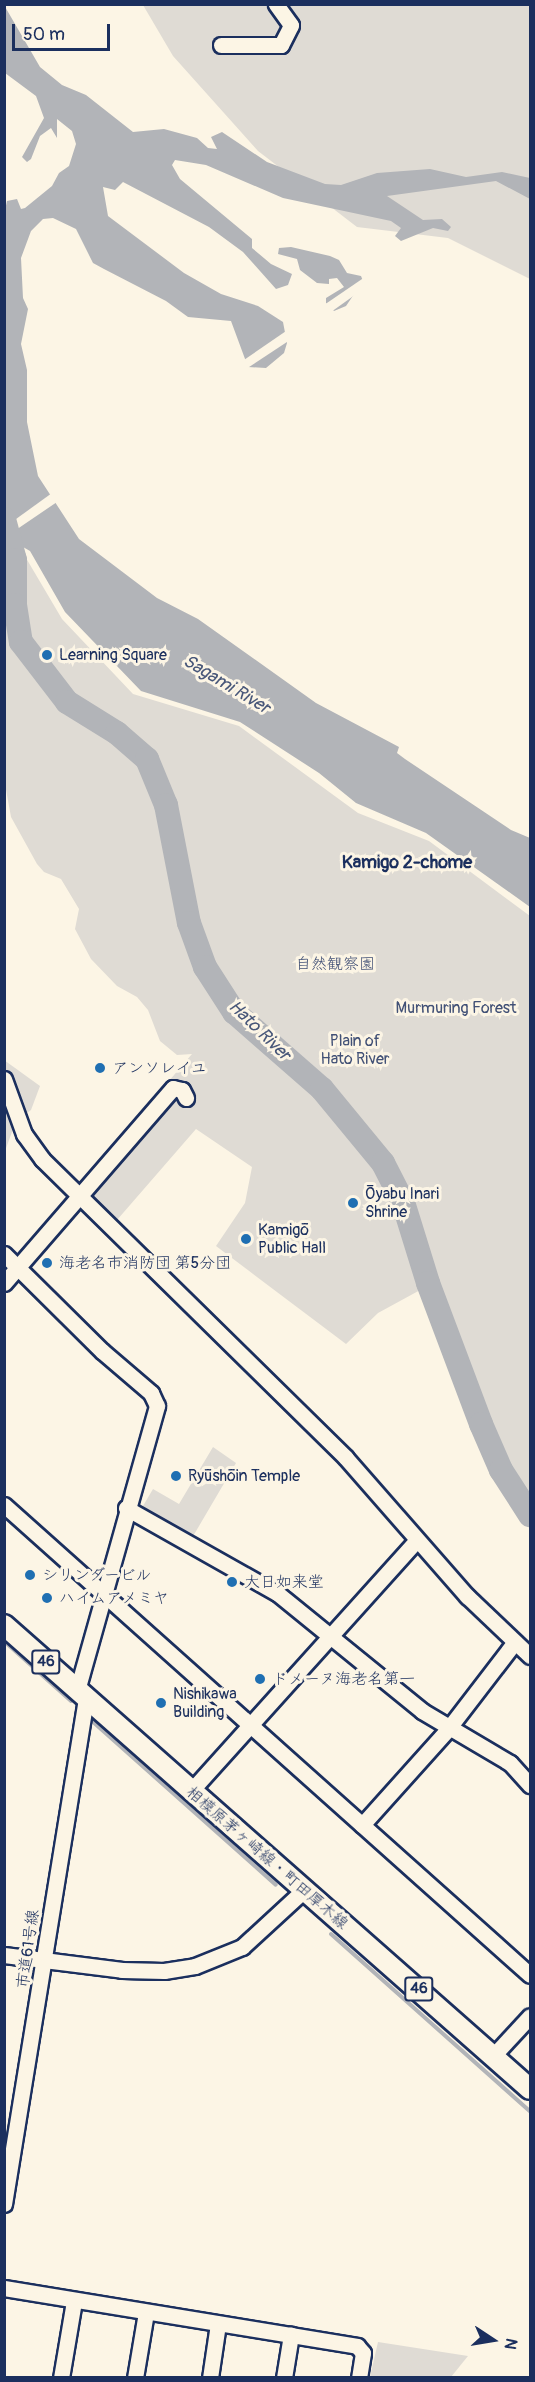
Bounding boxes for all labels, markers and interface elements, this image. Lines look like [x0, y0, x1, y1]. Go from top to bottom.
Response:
scale bar [15, 12, 112, 50]
text: 50 m [23, 23, 65, 46]
place label: Learning Square [59, 645, 167, 665]
marker: Learning Square [40, 648, 54, 662]
water label: Sagami River [179, 651, 273, 719]
district label: Kamigo 2-chome [342, 852, 472, 874]
park label: 自然観察園 [295, 954, 375, 974]
water label: Hato River [224, 996, 294, 1066]
park label: Murmuring Forest [396, 998, 516, 1018]
park label: Plain of Hato River [321, 1031, 389, 1069]
place label: アンソレイユ [112, 1058, 208, 1078]
marker: アンソレイユ [93, 1061, 107, 1075]
place label: Ōyabu Inari Shrine [365, 1184, 439, 1222]
marker: Ōyabu Inari Shrine [346, 1196, 360, 1210]
place label: Kamigō Public Hall [258, 1220, 326, 1258]
marker: Kamigō Public Hall [239, 1232, 253, 1246]
place label: 海老名市消防団 第5分団 [59, 1253, 231, 1273]
marker: 海老名市消防団 第5分団 [40, 1256, 54, 1270]
place label: Ryūshōin Temple [188, 1466, 300, 1486]
marker: Ryūshōin Temple [169, 1469, 183, 1483]
place label: シリンダービル [42, 1565, 152, 1585]
marker: シリンダービル [23, 1568, 37, 1582]
place label: 大日如来堂 [244, 1572, 324, 1592]
marker: 大日如来堂 [225, 1575, 239, 1589]
place label: ハイムアメミヤ [59, 1588, 171, 1608]
marker: ハイムアメミヤ [40, 1591, 54, 1605]
road number: 46 [31, 1650, 61, 1674]
place label: ドメーヌ海老名第一 [272, 1669, 416, 1689]
marker: ドメーヌ海老名第一 [253, 1672, 267, 1686]
place label: Nishikawa Building [173, 1684, 237, 1722]
marker: Nishikawa Building [154, 1696, 168, 1710]
street label: 相模原茅ヶ崎線・町田厚木線 [182, 1783, 352, 1933]
street label: 市道61号線 [13, 1908, 43, 1990]
road number: 46 [404, 1977, 434, 2001]
north arrow [463, 2310, 523, 2370]
text: N [500, 2336, 522, 2351]

